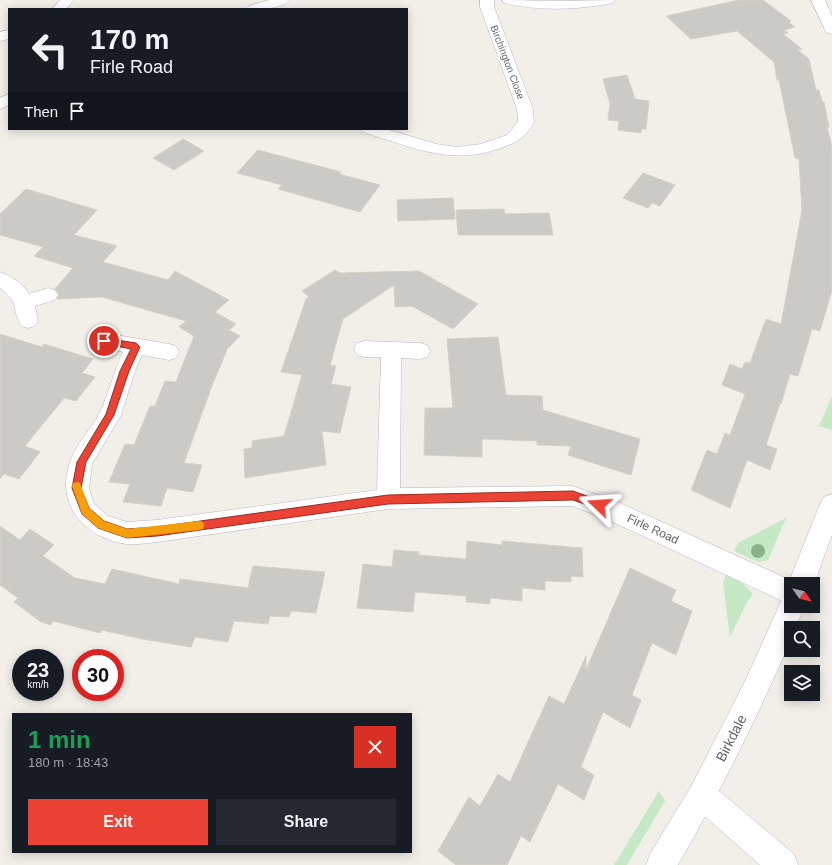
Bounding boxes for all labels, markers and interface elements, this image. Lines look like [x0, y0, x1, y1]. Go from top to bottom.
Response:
icon: left [24, 24, 76, 76]
text: 170 m [90, 24, 169, 55]
street label: Birchington Close [488, 24, 527, 101]
text: Firle Road [90, 57, 173, 77]
icon: arrive [66, 100, 88, 122]
text: Then [24, 103, 58, 120]
pin [87, 324, 121, 358]
icon: arrive [93, 330, 115, 352]
position arrow [578, 484, 620, 526]
street label: Firle Road [625, 511, 681, 547]
north arrow [784, 577, 820, 613]
map controls [784, 577, 820, 701]
button: search [784, 621, 820, 657]
speed limit sign: 30 [72, 649, 124, 701]
text: 23 [27, 659, 49, 681]
button: layers [784, 665, 820, 701]
text: km/h [27, 679, 49, 690]
street label: Birkdale [712, 712, 750, 764]
text: 1 min [28, 726, 91, 753]
button: close [354, 726, 396, 768]
text: 180 m · 18:43 [28, 755, 108, 770]
button: Exit [28, 799, 208, 845]
button: Share [216, 799, 396, 845]

